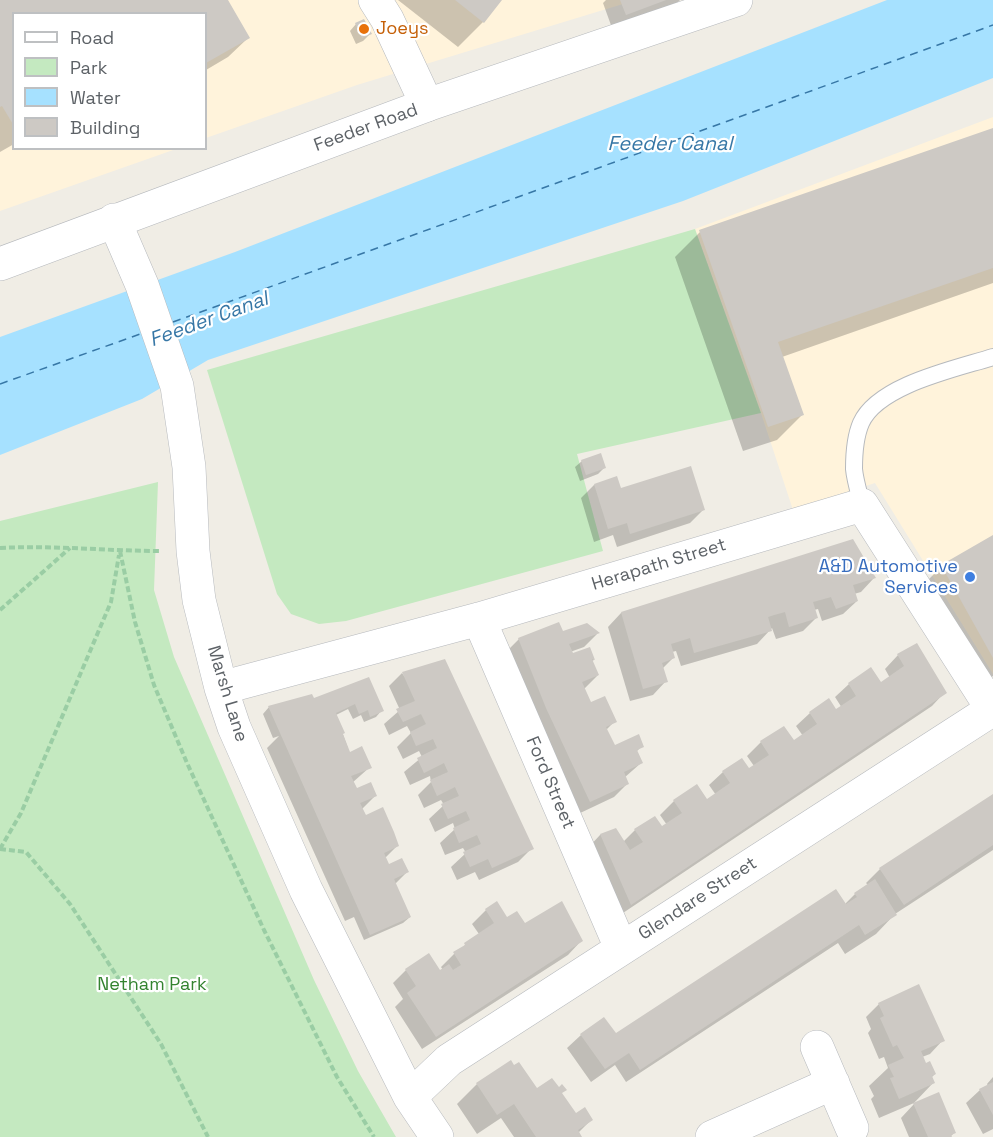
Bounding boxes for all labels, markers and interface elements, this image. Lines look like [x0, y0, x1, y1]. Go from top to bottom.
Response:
legend [12, 12, 207, 150]
place label: Joeys [376, 18, 428, 40]
marker: Joeys [357, 22, 371, 36]
text: Road [70, 26, 114, 49]
text: Park [70, 56, 107, 79]
text: Water [70, 86, 121, 109]
street label: Feeder Road [311, 99, 421, 157]
text: Building [70, 116, 140, 139]
water label: Feeder Canal [608, 133, 732, 157]
water label: Feeder Canal [146, 287, 272, 353]
street label: Herapath Street [589, 534, 729, 596]
place label: A&D Automotive Services [819, 556, 958, 598]
marker: A&D Automotive Services [963, 570, 977, 584]
street label: Marsh Lane [202, 643, 252, 745]
street label: Ford Street [521, 733, 579, 833]
street label: Glendare Street [635, 853, 761, 945]
park label: Netham Park [97, 974, 207, 996]

